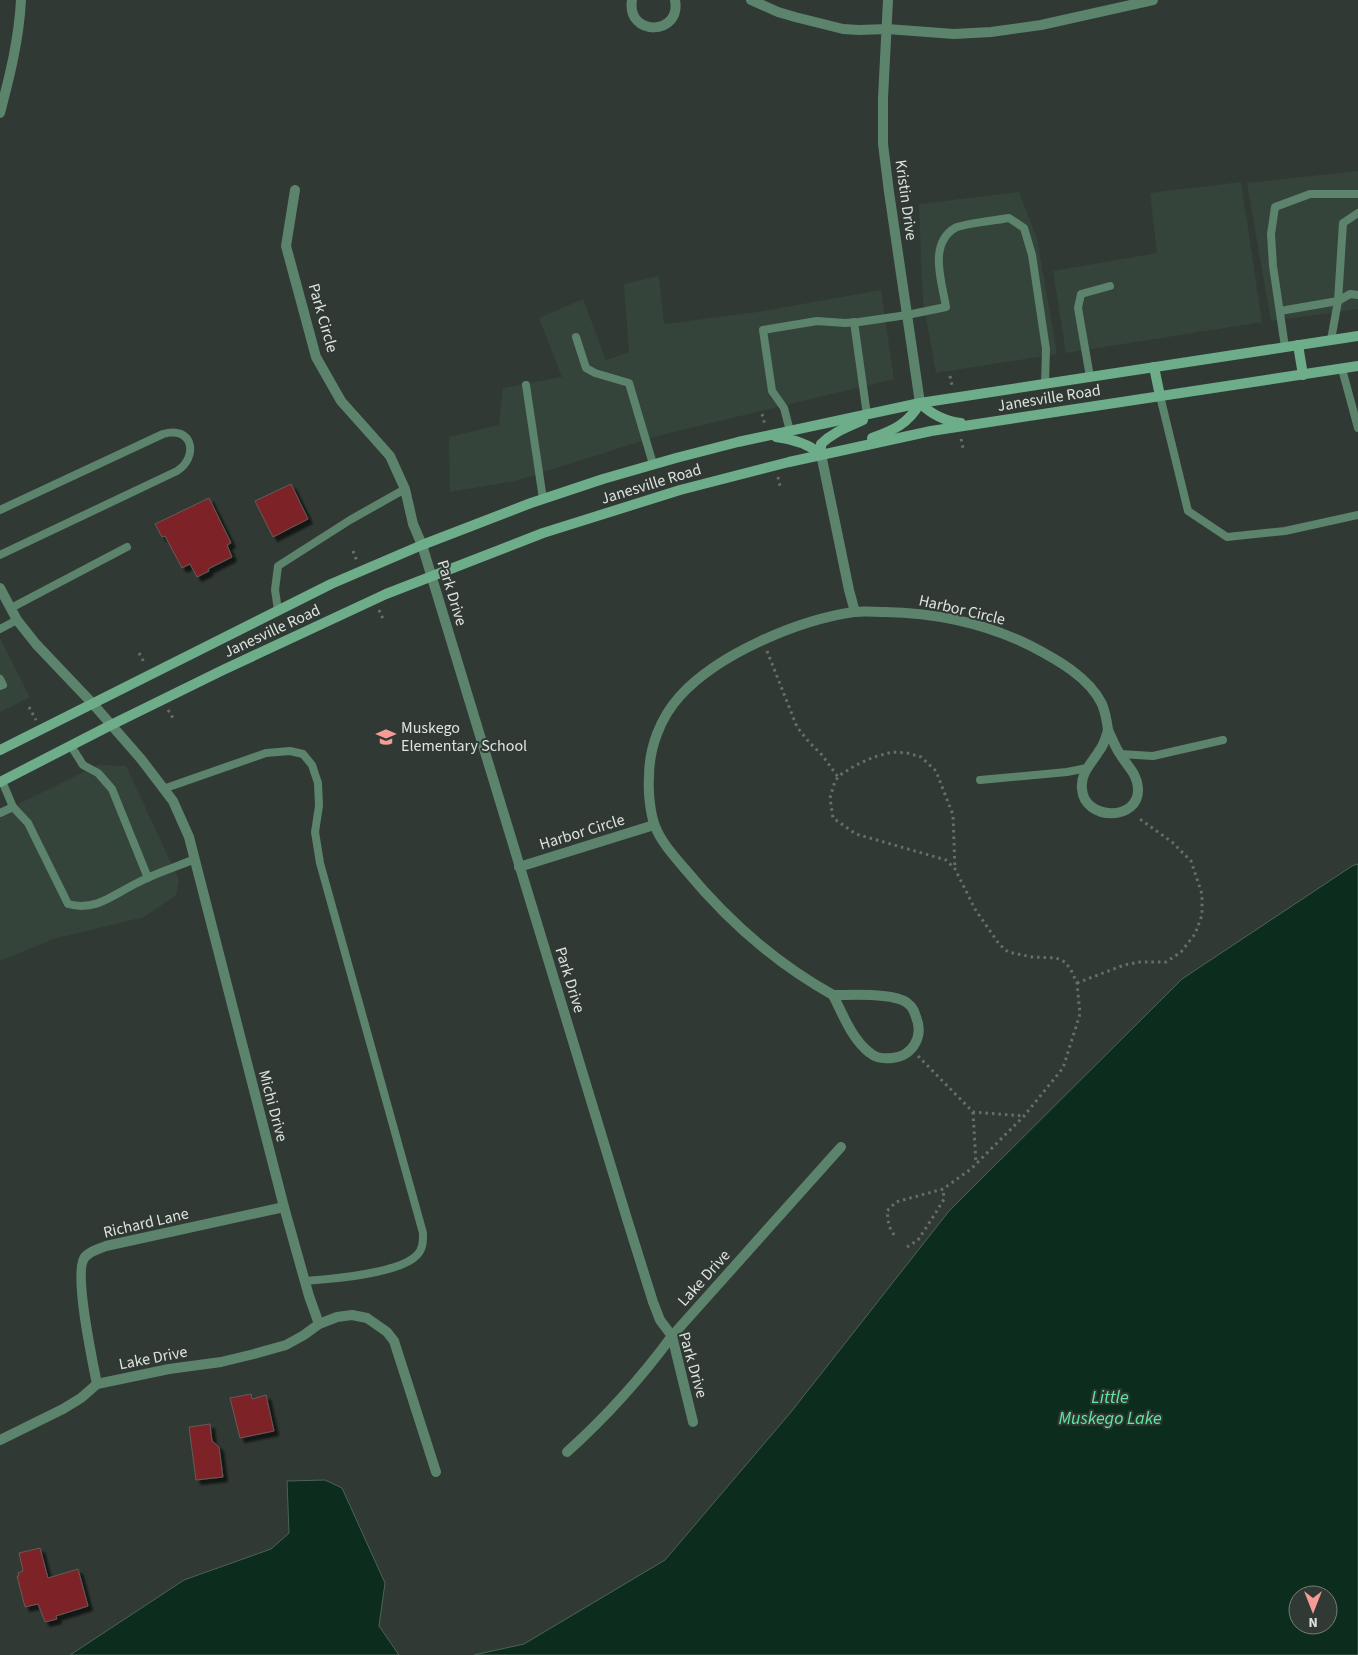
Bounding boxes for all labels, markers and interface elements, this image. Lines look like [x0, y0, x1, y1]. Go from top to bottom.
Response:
street label: Kristin Drive [889, 158, 923, 242]
street label: Park Circle [303, 281, 343, 355]
street label: Janesville Road [996, 379, 1102, 417]
street label: Janesville Road [598, 458, 704, 510]
street label: Park Drive [432, 557, 472, 629]
street label: Harbor Circle [917, 589, 1007, 631]
street label: Janesville Road [220, 599, 324, 663]
place label: Muskego Elementary School [401, 717, 527, 757]
school or university icon: Muskego Elementary School [375, 726, 397, 748]
street label: Harbor Circle [537, 809, 627, 855]
street label: Park Drive [550, 944, 590, 1016]
street label: Michi Drive [253, 1068, 293, 1144]
street label: Richard Lane [101, 1202, 191, 1244]
street label: Lake Drive [673, 1245, 735, 1311]
street label: Park Drive [673, 1329, 713, 1401]
street label: Lake Drive [117, 1341, 189, 1375]
water label: Little Muskego Lake [1058, 1385, 1162, 1431]
north arrow [1288, 1585, 1338, 1635]
text: N [1308, 1612, 1318, 1632]

